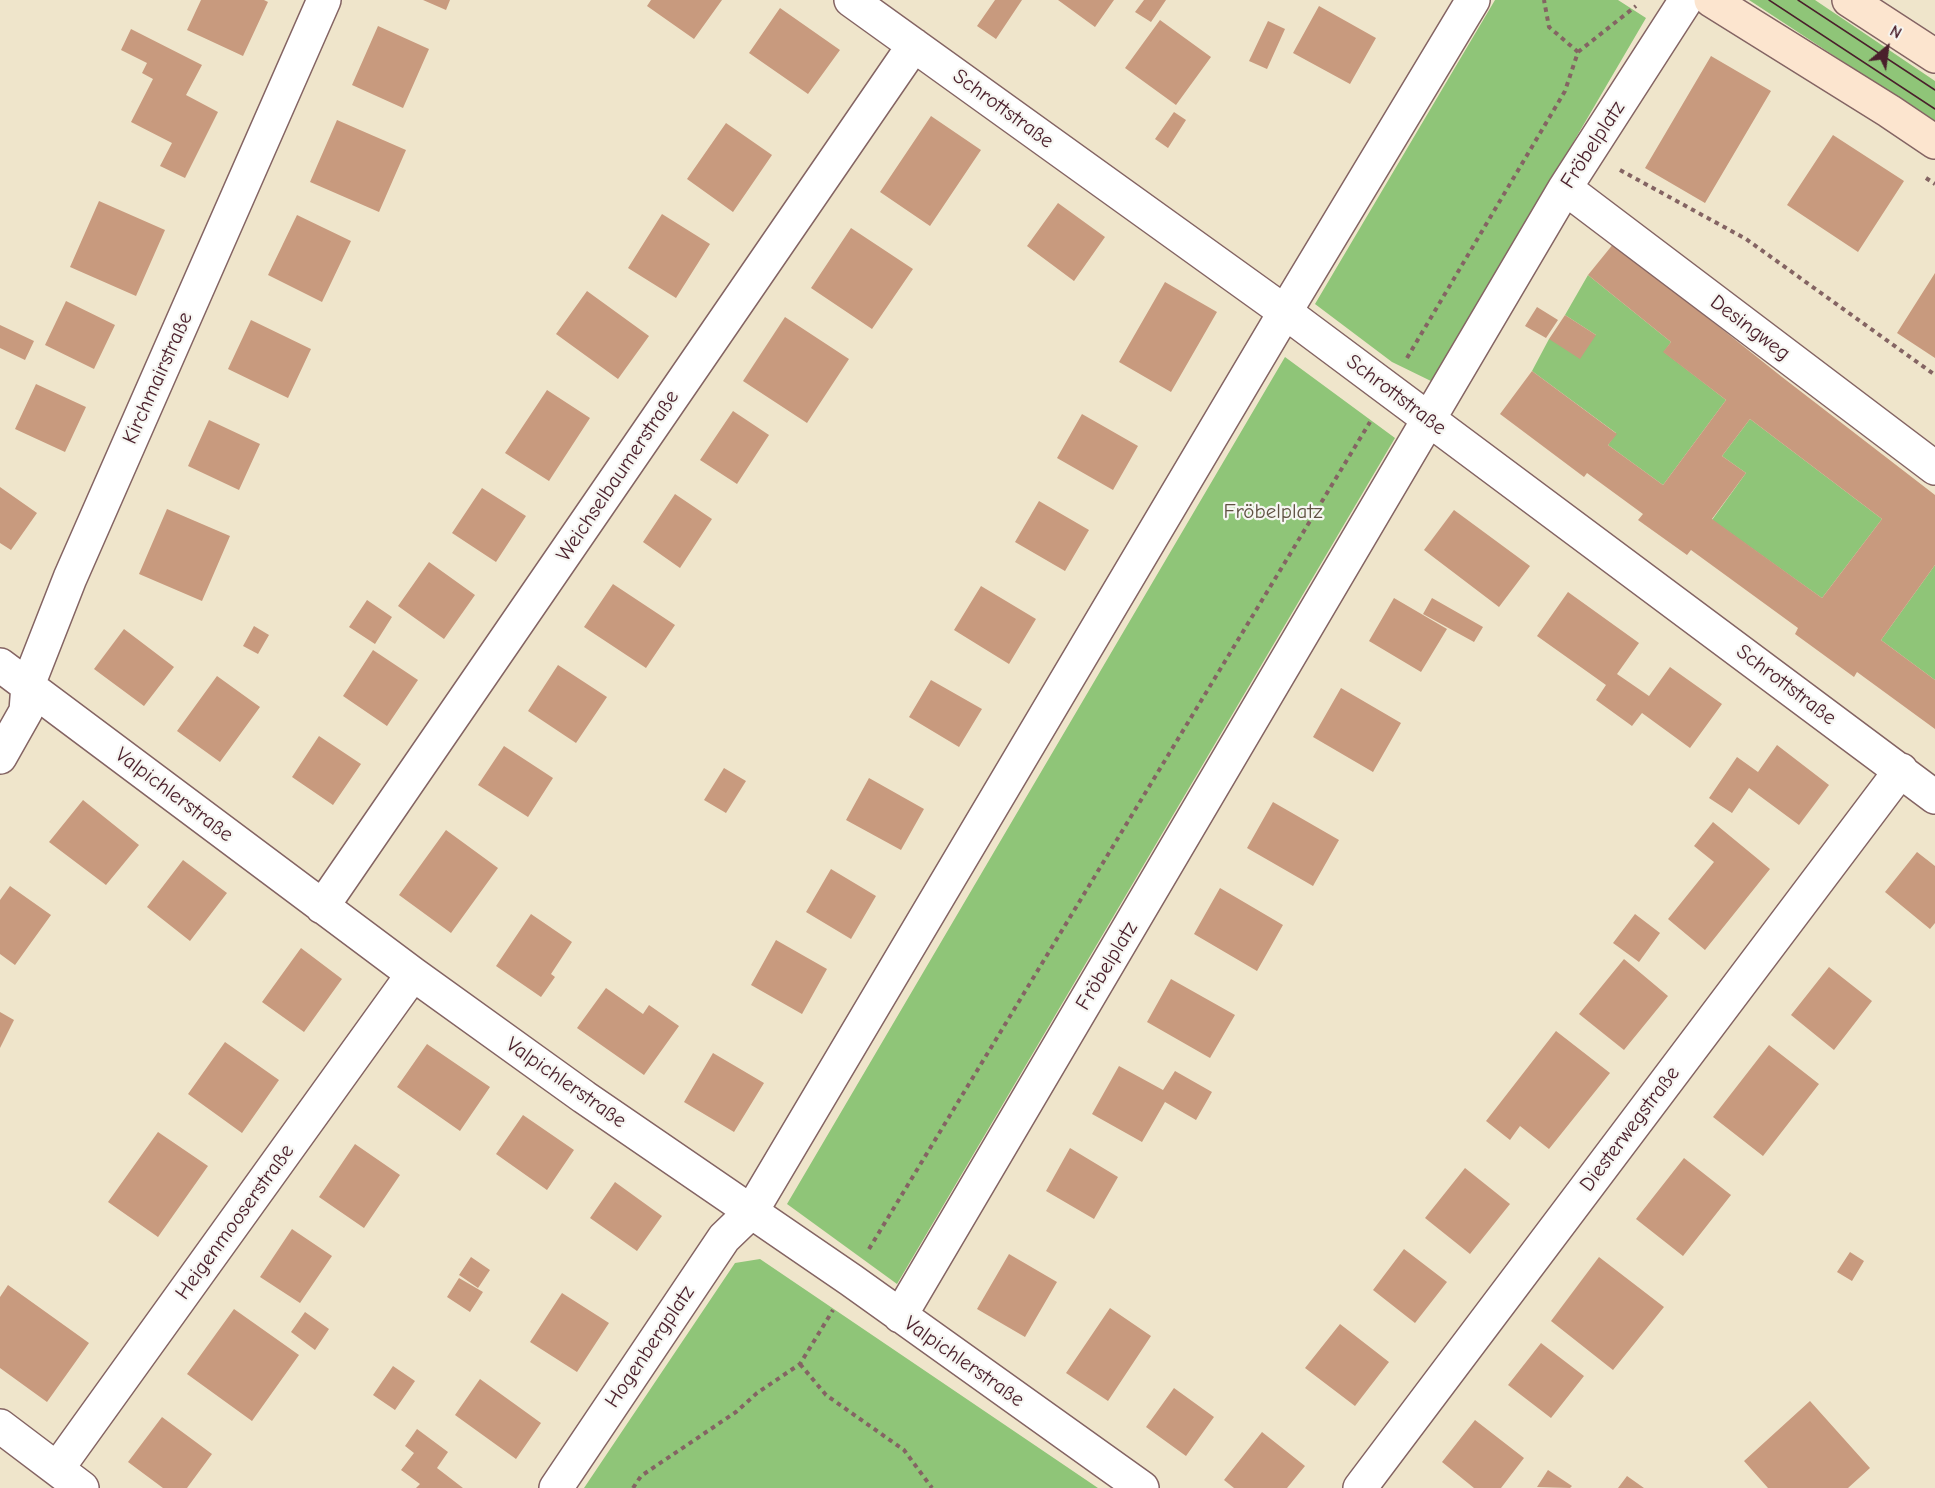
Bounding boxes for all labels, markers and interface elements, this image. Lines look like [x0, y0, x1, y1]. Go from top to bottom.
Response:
north arrow [1857, 18, 1917, 78]
text: N [1887, 22, 1905, 43]
street label: Schrottstraße [947, 64, 1059, 154]
street label: Fröbelplatz [1555, 97, 1631, 193]
street label: Desingweg [1705, 290, 1795, 366]
street label: Kirchmairstraße [118, 308, 198, 448]
street label: Schrottstraße [1341, 349, 1451, 441]
street label: Weichselbaumerstraße [551, 385, 685, 567]
park label: Fröbelplatz [1224, 499, 1322, 525]
street label: Schrottstraße [1731, 639, 1841, 731]
street label: Valpichlerstraße [110, 742, 238, 848]
street label: Fröbelplatz [1071, 917, 1143, 1015]
street label: Valpichlerstraße [501, 1032, 631, 1134]
street label: Diesterwegstraße [1575, 1061, 1685, 1197]
street label: Heigenmooserstraße [170, 1139, 300, 1305]
street label: Hogenbergplatz [600, 1281, 700, 1413]
street label: Valpichlerstraße [899, 1311, 1029, 1413]

